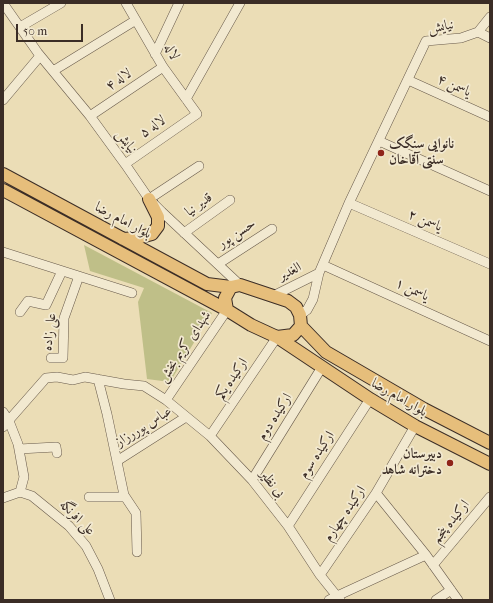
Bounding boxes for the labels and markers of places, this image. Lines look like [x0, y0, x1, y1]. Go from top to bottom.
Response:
place label: نانوایی سنگک سنتی آقاخان [389, 137, 454, 170]
marker: نانوایی سنگک سنتی آقاخان [376, 148, 386, 158]
place label: دبیرستان دخترانه شاهد [381, 447, 442, 480]
marker: دبیرستان دخترانه شاهد [445, 458, 455, 468]

